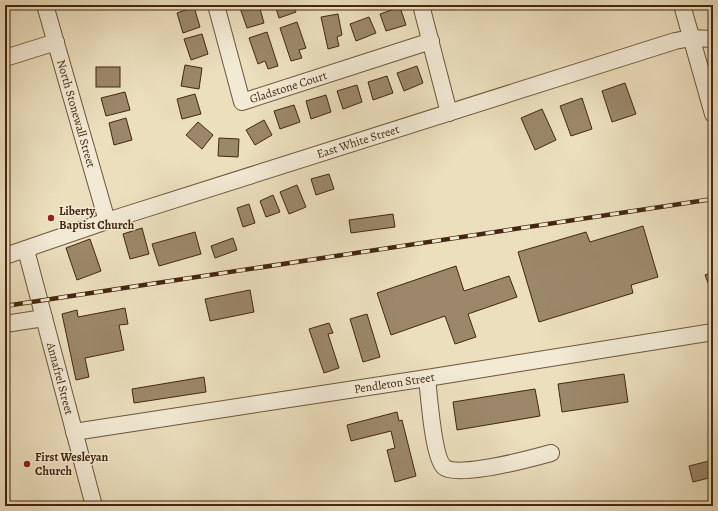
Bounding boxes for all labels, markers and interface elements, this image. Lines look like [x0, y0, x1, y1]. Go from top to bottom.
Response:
street label: North Stonewall Street [53, 58, 99, 170]
street label: Gladstone Court [248, 67, 329, 107]
street label: East White Street [315, 121, 401, 162]
place label: Liberty Baptist Church [59, 203, 135, 233]
marker: Liberty Baptist Church [46, 213, 56, 223]
street label: Annafrel Street [43, 340, 77, 417]
street label: Pendleton Street [353, 369, 436, 397]
place label: First Wesleyan Church [35, 449, 109, 479]
marker: First Wesleyan Church [22, 459, 32, 469]

